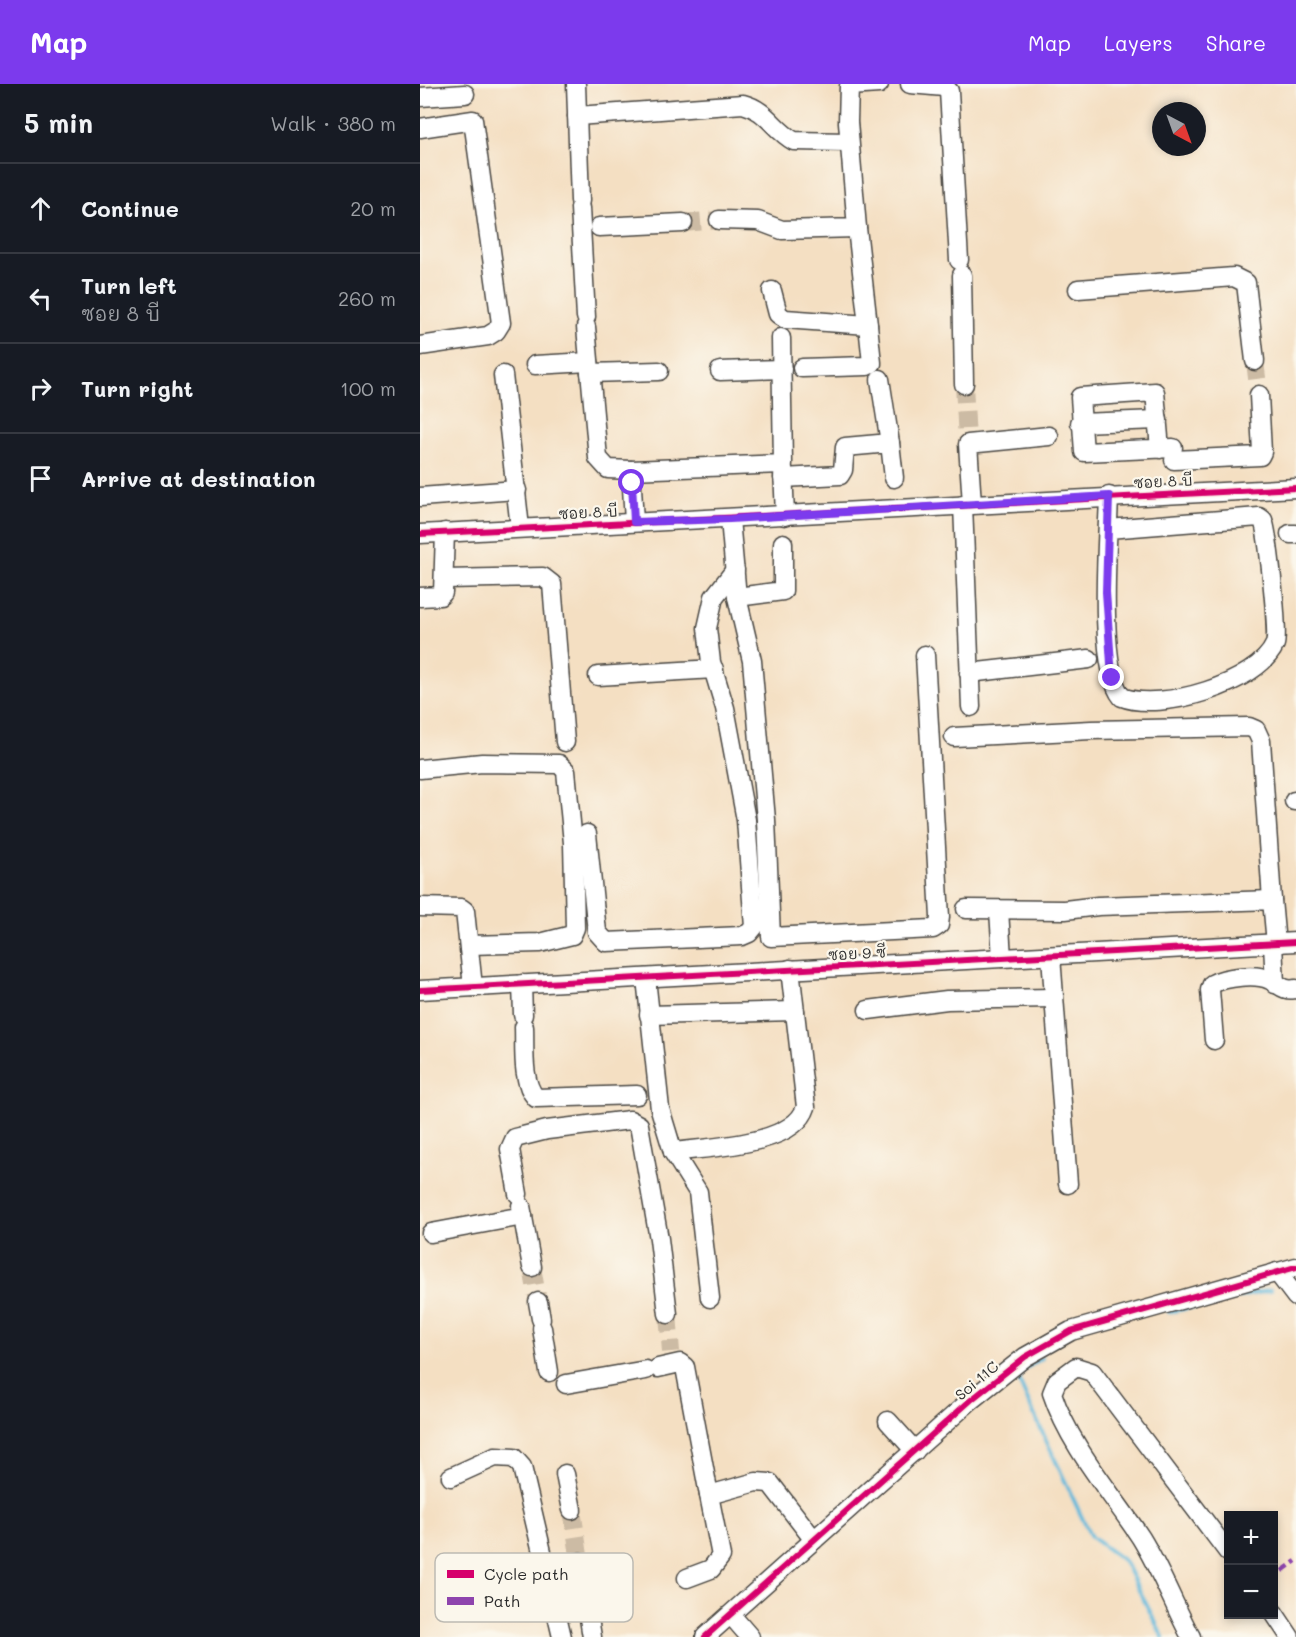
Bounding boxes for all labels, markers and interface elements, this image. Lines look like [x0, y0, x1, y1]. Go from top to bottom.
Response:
text: Map [30, 24, 87, 60]
text: Map [1028, 29, 1071, 56]
text: Layers [1104, 29, 1173, 56]
text: Share [1206, 29, 1266, 56]
north arrow [1152, 102, 1206, 156]
text: 5 min [24, 106, 93, 140]
text: Walk · 380 m [270, 110, 396, 136]
icon: ahead [24, 192, 57, 225]
text: Continue [81, 194, 179, 223]
text: 20 m [350, 195, 396, 221]
text: Turn left [81, 271, 177, 300]
icon: left [24, 282, 57, 315]
text: 260 m [338, 285, 396, 311]
text: ซอย 8 บี [81, 300, 160, 326]
icon: right [24, 372, 57, 405]
text: Turn right [81, 374, 193, 403]
text: 100 m [340, 375, 396, 401]
icon: arrive [24, 462, 57, 495]
text: Arrive at destination [81, 464, 316, 493]
route start [618, 469, 644, 495]
street label: ซอย 8 บี [1133, 469, 1193, 493]
street label: ซอย 8 บี [558, 500, 618, 524]
route end [1098, 664, 1124, 690]
street label: ซอย 9 ซี [827, 941, 887, 965]
street label: Soi 11C [950, 1356, 1002, 1404]
map controls [1224, 1511, 1278, 1619]
button: + [1224, 1511, 1278, 1565]
legend [435, 1553, 633, 1622]
text: Cycle path [484, 1563, 568, 1584]
button: − [1224, 1565, 1278, 1619]
text: Path [484, 1590, 520, 1611]

